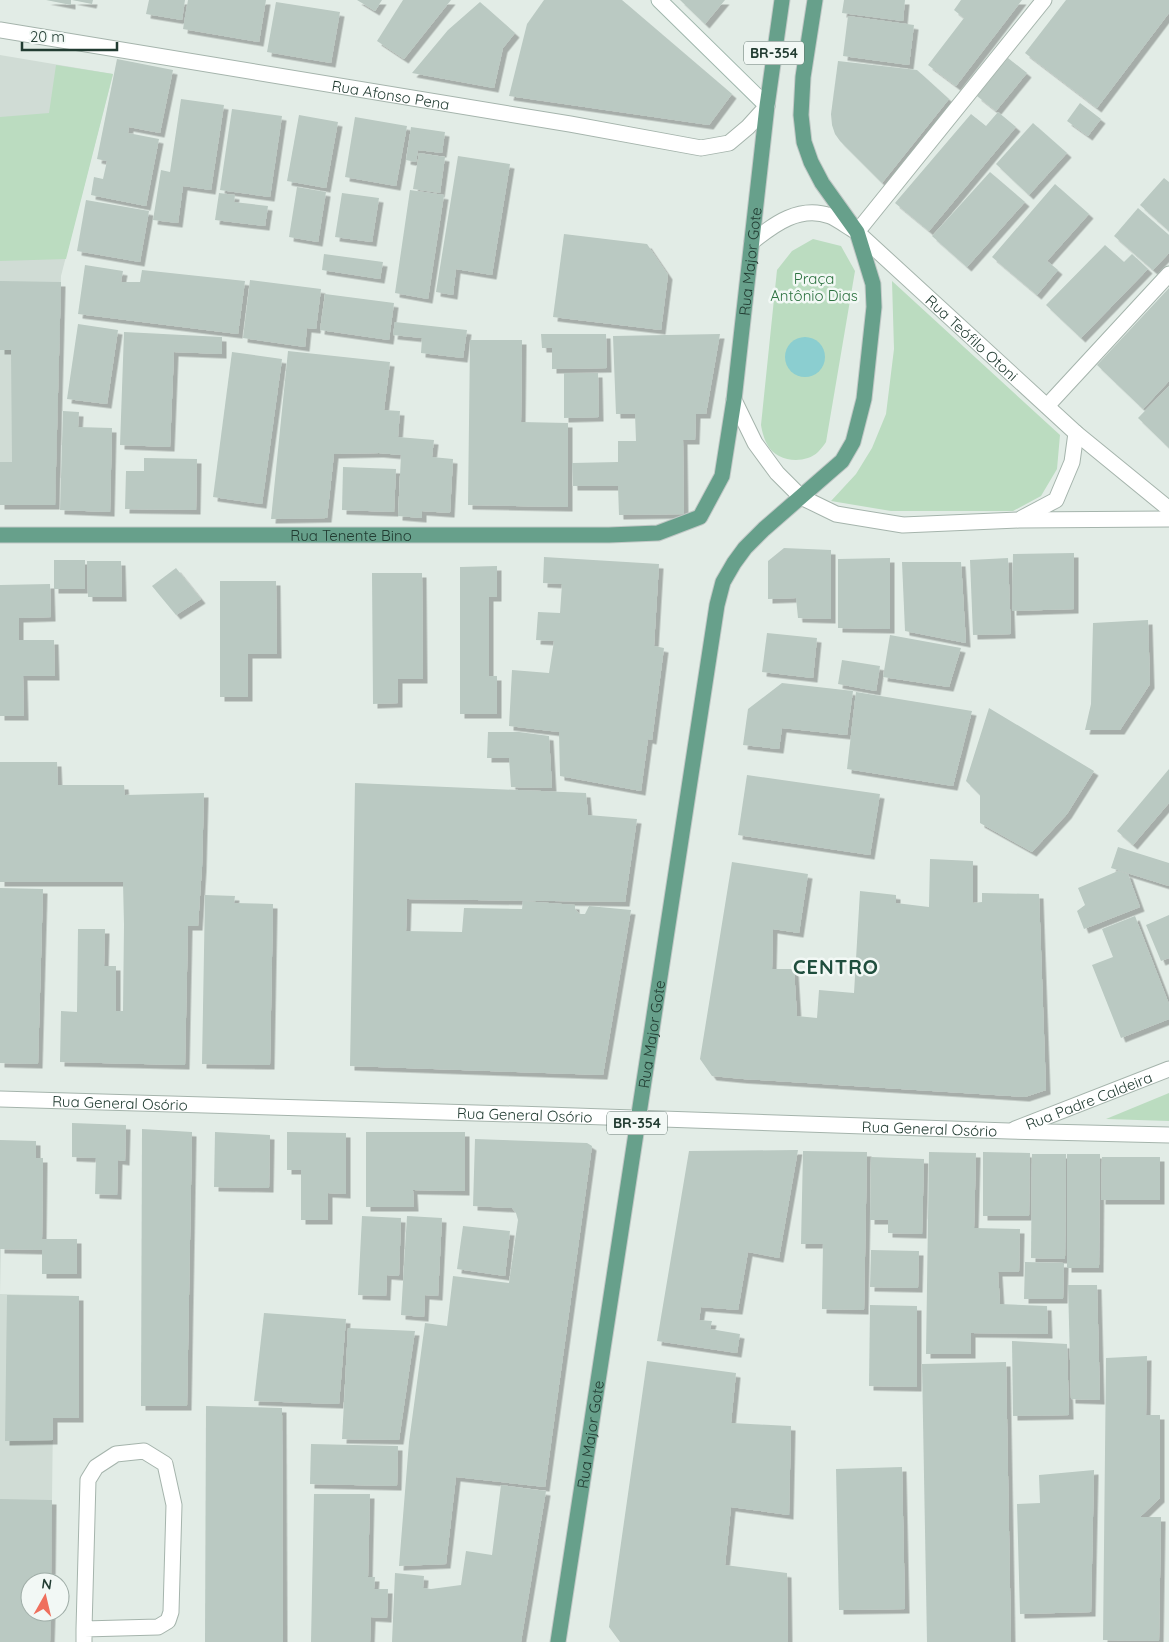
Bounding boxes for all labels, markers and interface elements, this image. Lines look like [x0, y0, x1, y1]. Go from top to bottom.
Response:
scale bar [22, 20, 118, 52]
text: 20 m [30, 27, 65, 46]
road number: BR-354 [744, 42, 804, 64]
street label: Rua Afonso Pena [330, 75, 451, 114]
street label: Rua Major Gote [734, 206, 765, 317]
park label: Praça Antônio Dias [770, 269, 858, 305]
street label: Rua Teófilo Otoni [922, 290, 1022, 385]
street label: Rua Tenente Bino [290, 526, 412, 545]
district label: CENTRO [793, 954, 879, 979]
street label: Rua Major Gote [634, 979, 669, 1089]
street label: Rua Padre Caldeira [1023, 1067, 1155, 1134]
street label: Rua General Osório [52, 1091, 188, 1114]
street label: Rua General Osório [457, 1103, 593, 1126]
road number: BR-354 [607, 1112, 667, 1134]
street label: Rua General Osório [861, 1116, 998, 1140]
street label: Rua Major Gote [572, 1379, 607, 1490]
north arrow [20, 1572, 70, 1622]
text: N [40, 1574, 53, 1594]

